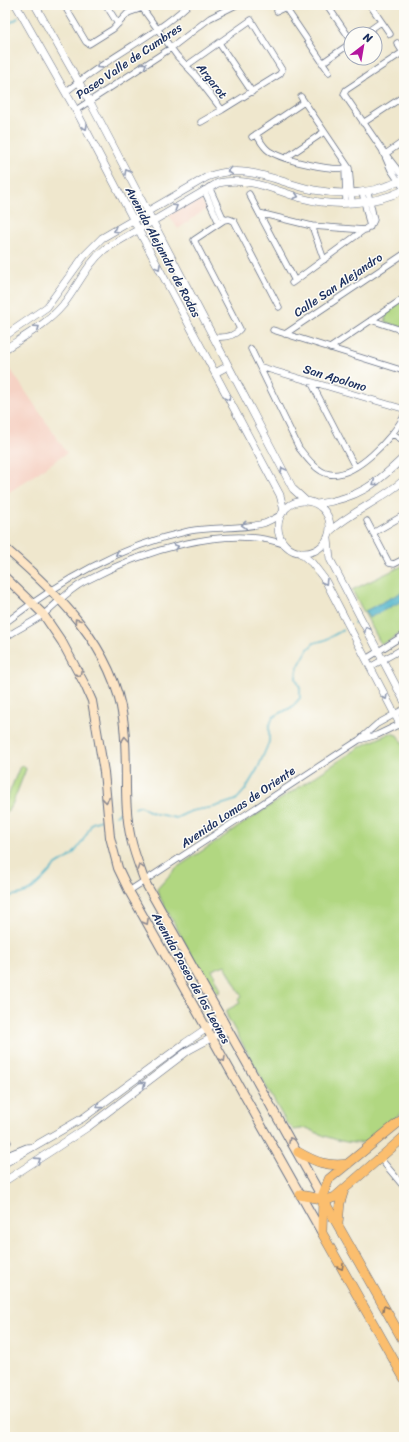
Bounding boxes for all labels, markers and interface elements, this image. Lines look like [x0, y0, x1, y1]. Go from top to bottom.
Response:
street label: Paseo Valle de Cumbres [71, 17, 187, 105]
north arrow [343, 26, 383, 66]
text: N [359, 27, 376, 48]
street label: Argarot [190, 57, 233, 104]
one-way arrow [96, 61, 103, 68]
one-way arrow [139, 63, 146, 70]
one-way arrow [80, 122, 87, 130]
one-way arrow [227, 166, 233, 175]
one-way arrow [124, 169, 131, 176]
street label: Avenida Alejandro de Rodas [119, 182, 207, 322]
one-way arrow [293, 191, 300, 200]
one-way arrow [171, 205, 178, 212]
one-way arrow [113, 225, 120, 232]
street label: Calle San Alejandro [289, 247, 387, 323]
one-way arrow [153, 263, 160, 270]
one-way arrow [33, 326, 40, 333]
street label: San Apolono [301, 358, 369, 398]
one-way arrow [223, 394, 231, 401]
one-way arrow [280, 467, 288, 474]
one-way arrow [373, 478, 380, 485]
one-way arrow [241, 521, 247, 530]
one-way arrow [173, 543, 180, 552]
one-way arrow [115, 549, 123, 557]
one-way arrow [320, 578, 327, 585]
one-way arrow [75, 618, 82, 625]
one-way arrow [364, 626, 371, 634]
one-way arrow [75, 669, 82, 677]
one-way arrow [381, 692, 388, 700]
one-way arrow [121, 736, 130, 742]
street label: Avenida Lomas de Oriente [175, 760, 300, 854]
one-way arrow [102, 797, 111, 803]
one-way arrow [136, 864, 145, 871]
street label: Avenida Paseo de los Leones [145, 907, 236, 1048]
one-way arrow [141, 918, 148, 925]
one-way arrow [219, 1055, 226, 1063]
one-way arrow [139, 1082, 146, 1089]
one-way arrow [96, 1101, 103, 1109]
one-way arrow [288, 1137, 295, 1144]
one-way arrow [34, 1157, 41, 1165]
one-way arrow [337, 1263, 344, 1270]
one-way arrow [382, 1305, 390, 1312]

